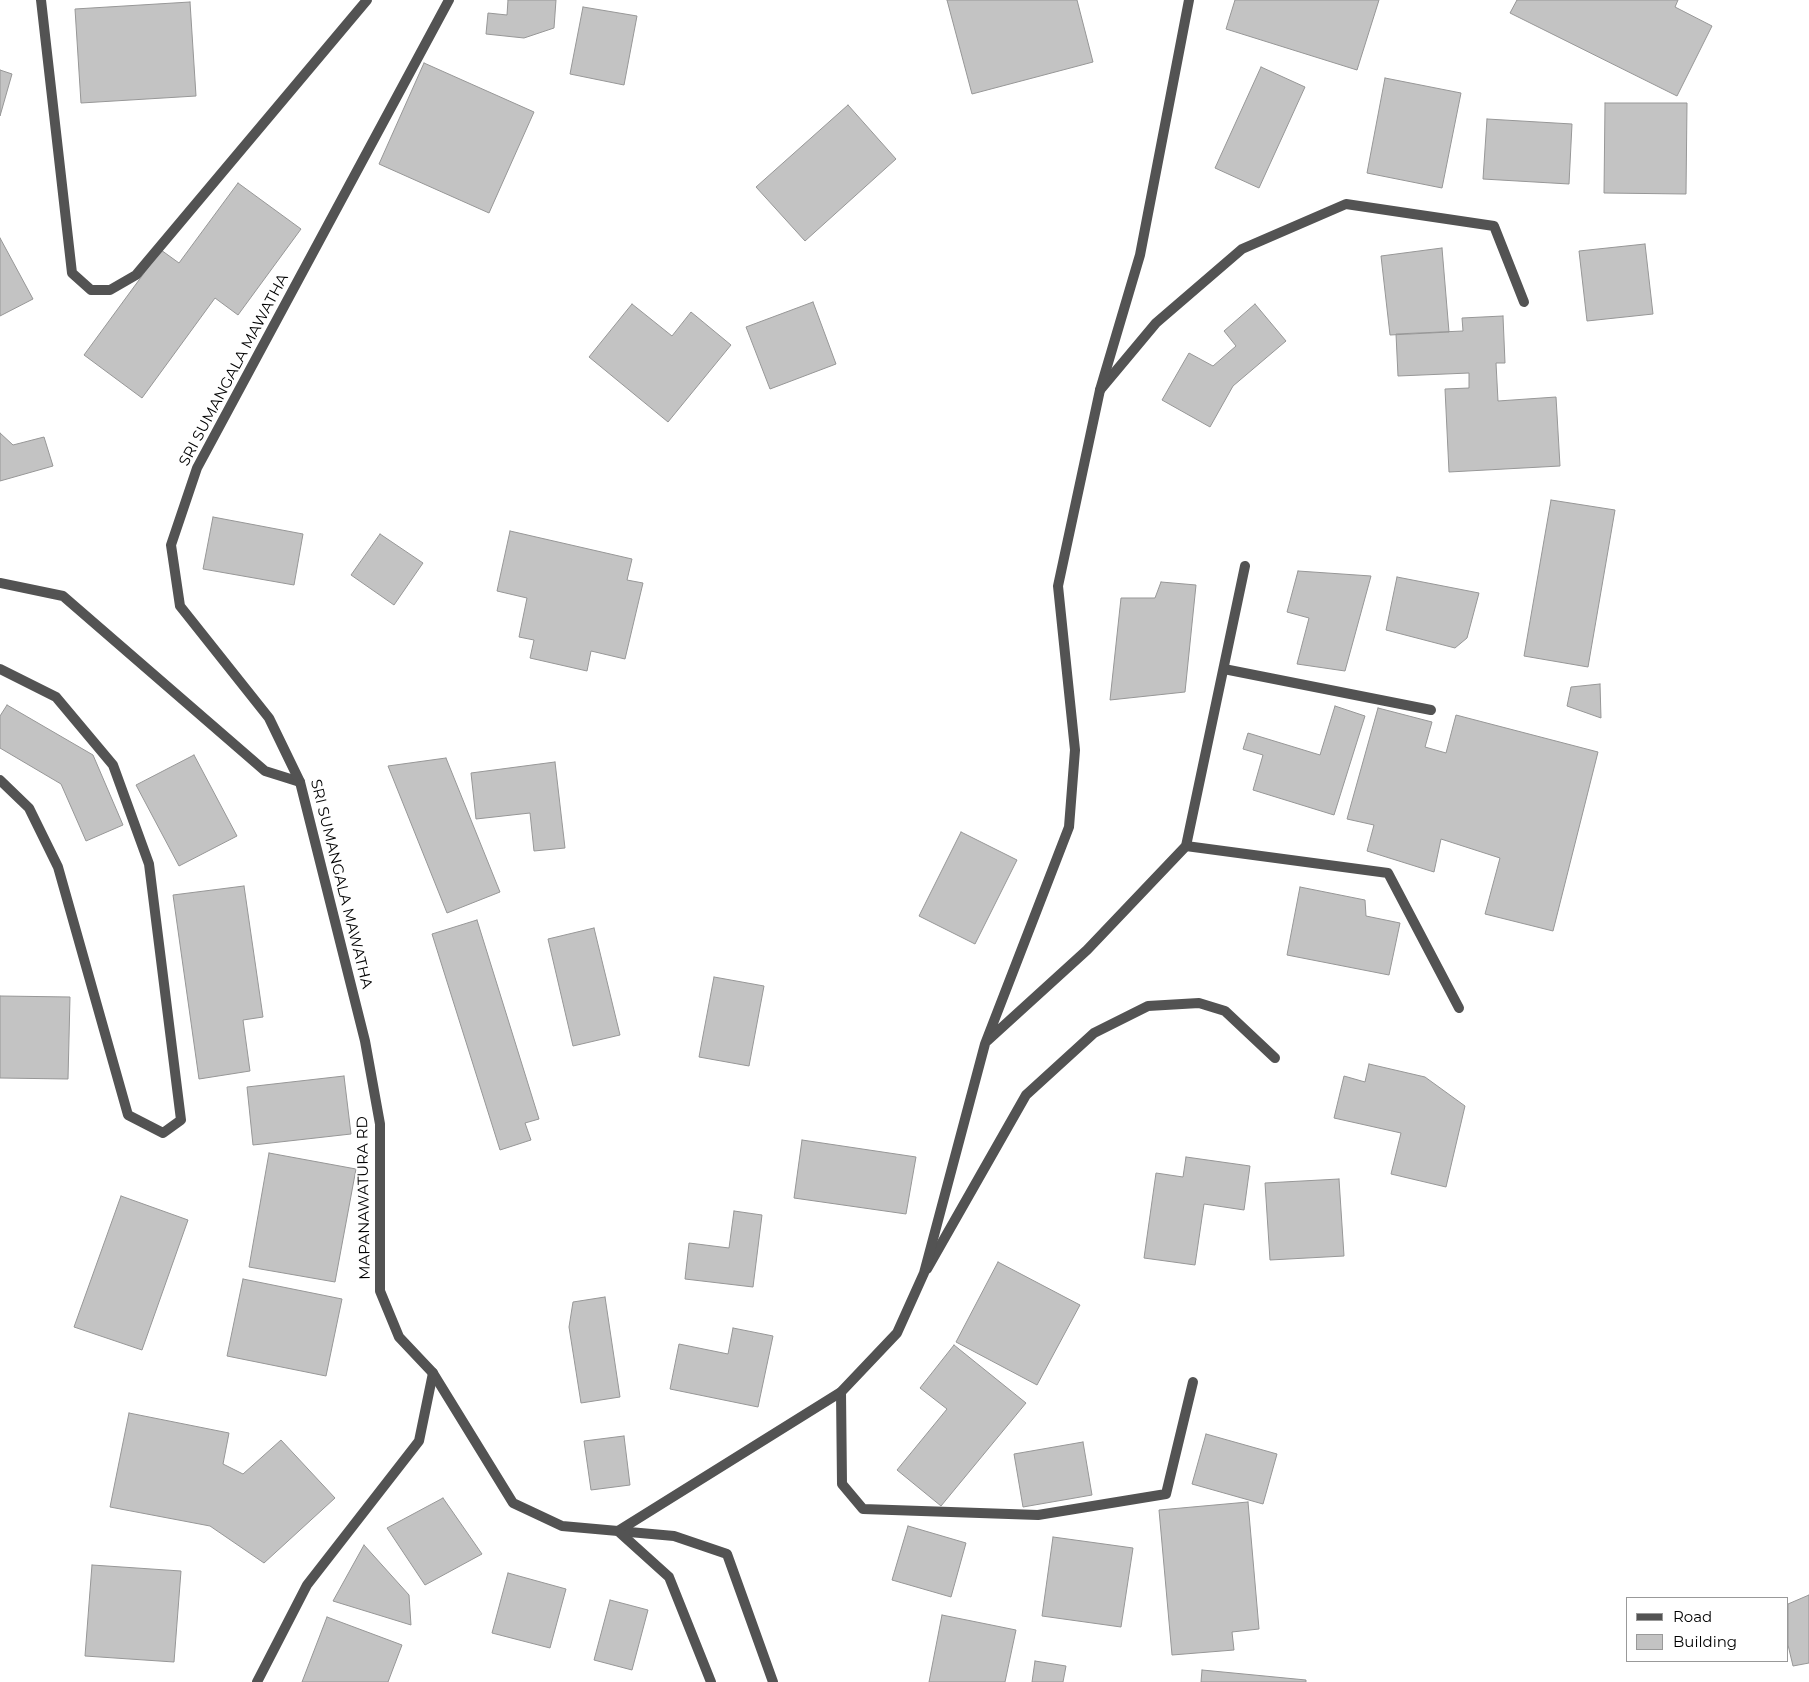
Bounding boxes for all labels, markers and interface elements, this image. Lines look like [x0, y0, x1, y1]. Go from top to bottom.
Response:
street label: SRI SUMANGALA MAWATHA [176, 271, 292, 469]
street label: SRI SUMANGALA MAWATHA [306, 777, 376, 991]
street label: MAPANAWATURA RD [354, 1116, 374, 1280]
legend [1626, 1597, 1789, 1662]
text: Road [1673, 1607, 1712, 1626]
text: Building [1673, 1632, 1737, 1651]

